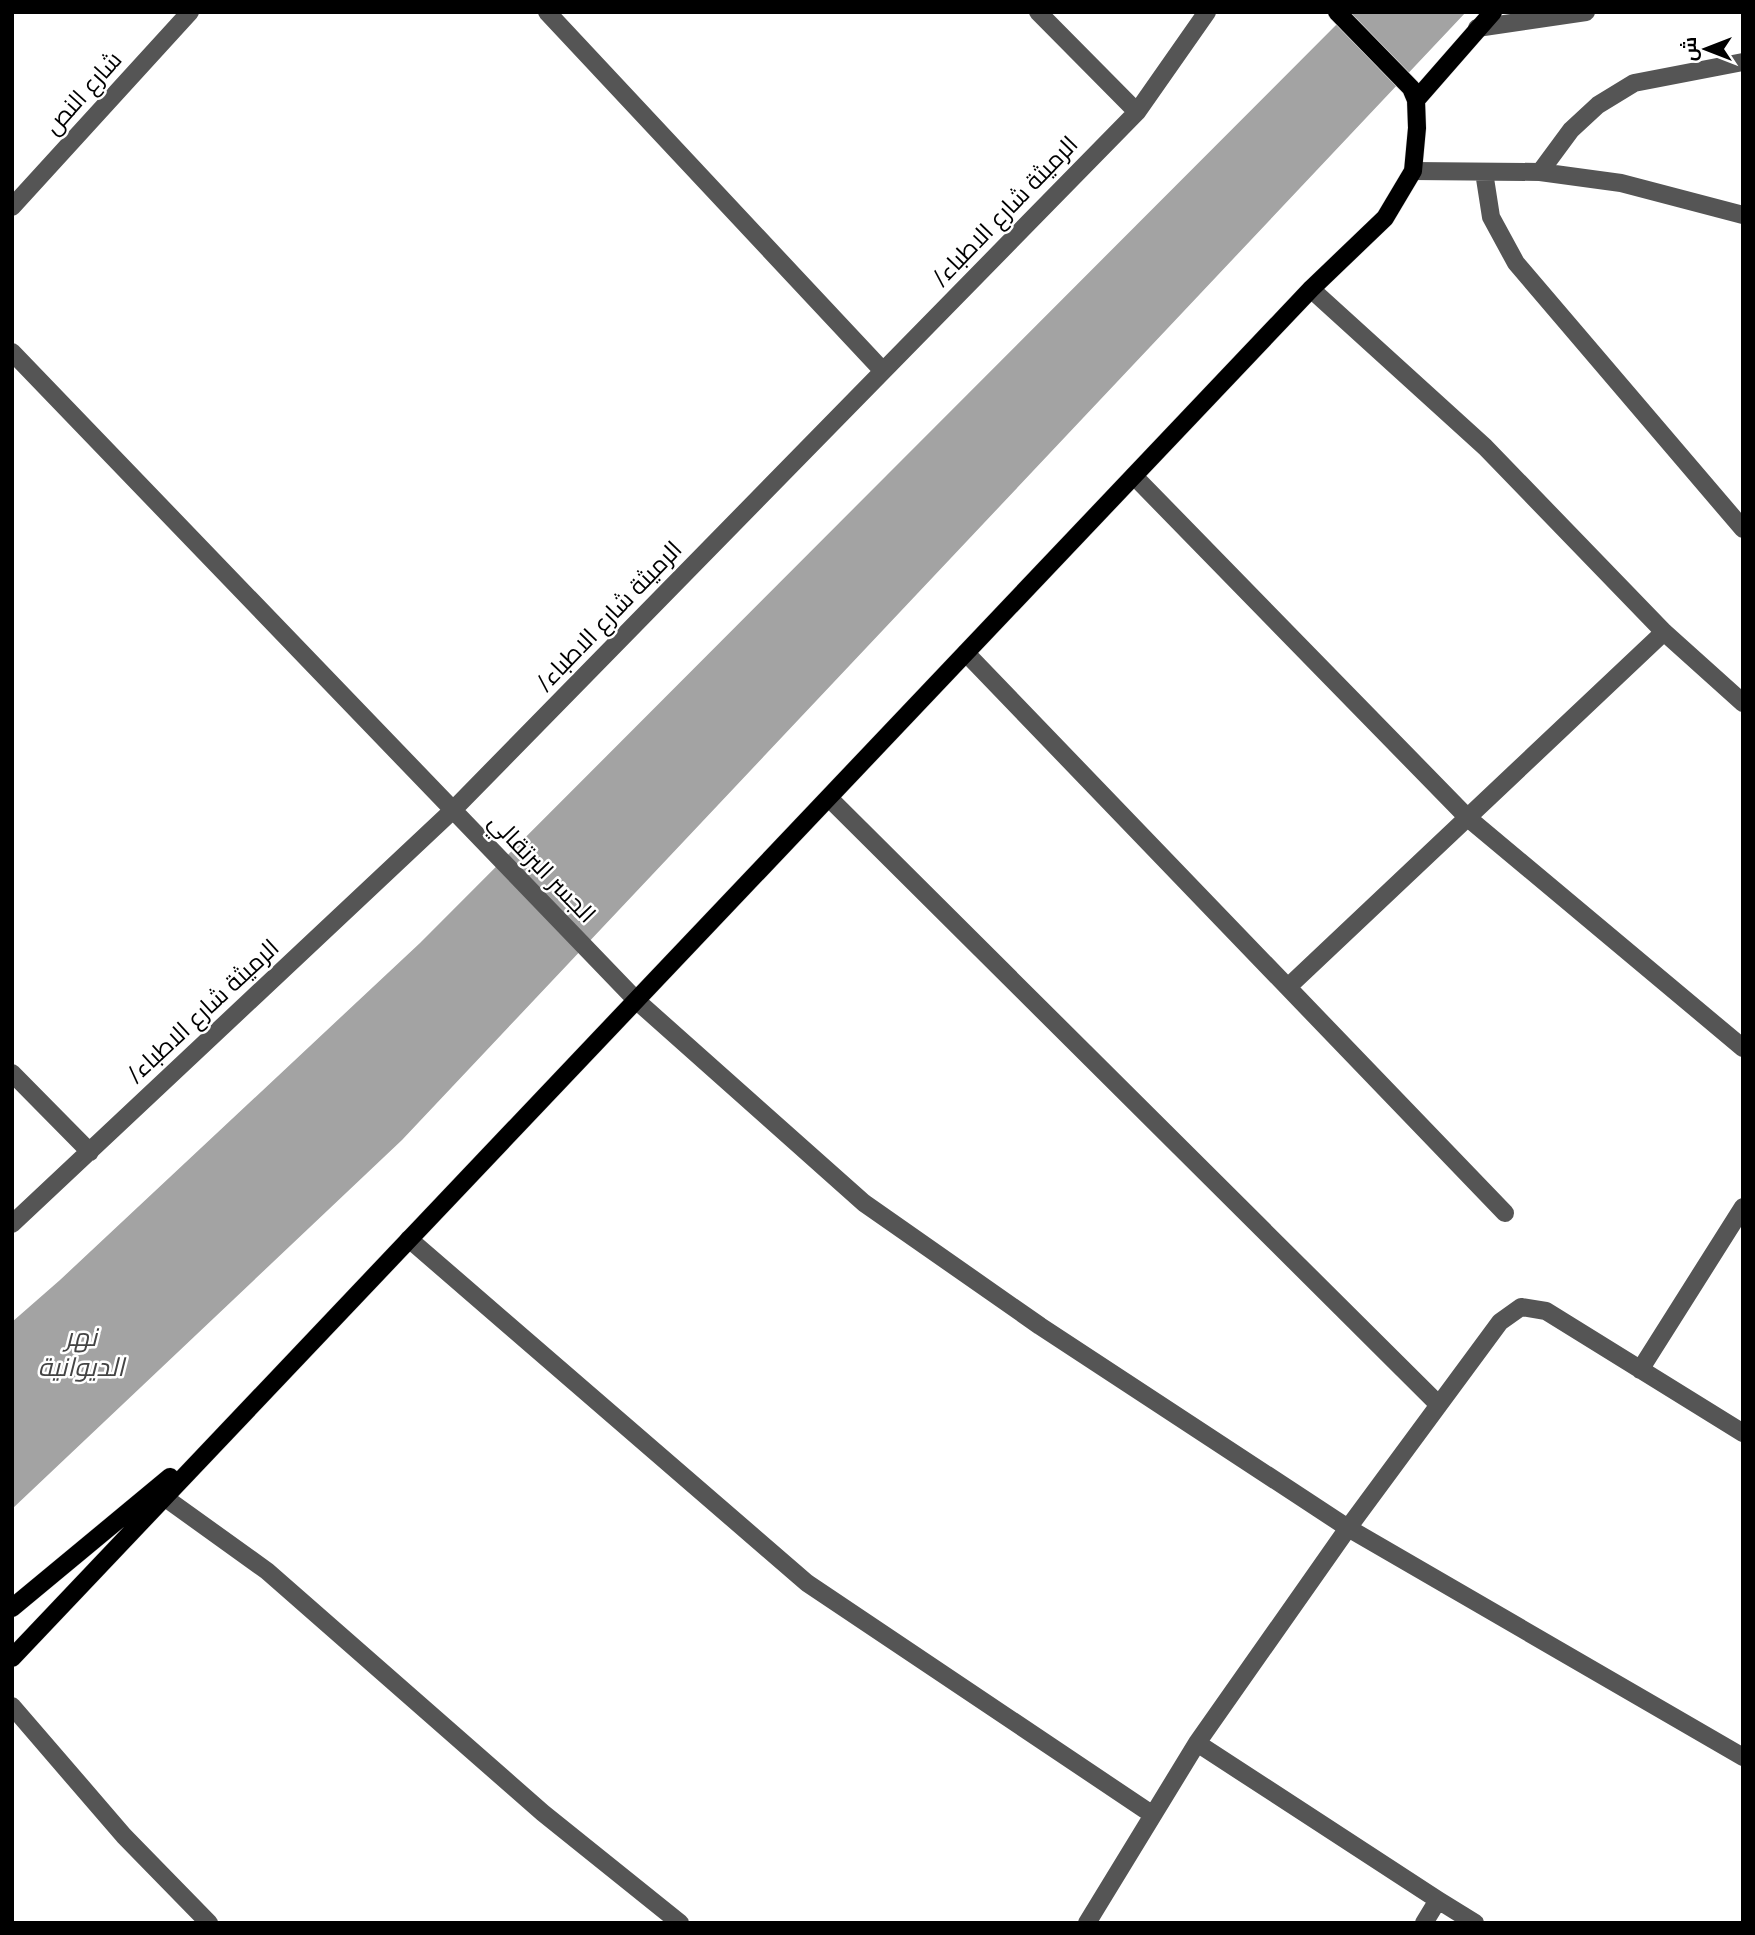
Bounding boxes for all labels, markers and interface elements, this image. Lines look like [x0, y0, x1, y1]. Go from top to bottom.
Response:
north arrow [1671, 14, 1741, 84]
text: ش [1678, 37, 1701, 61]
street label: شارع النص [38, 45, 129, 142]
street label: /الرميثة شارع الاطباء [926, 130, 1085, 293]
street label: /الرميثة شارع الاطباء [530, 535, 689, 698]
street label: الجسر البرتقالي [479, 807, 602, 932]
street label: /الرميثة شارع الاطباء [121, 933, 286, 1090]
water label: نهر الديوانية [38, 1321, 127, 1382]

